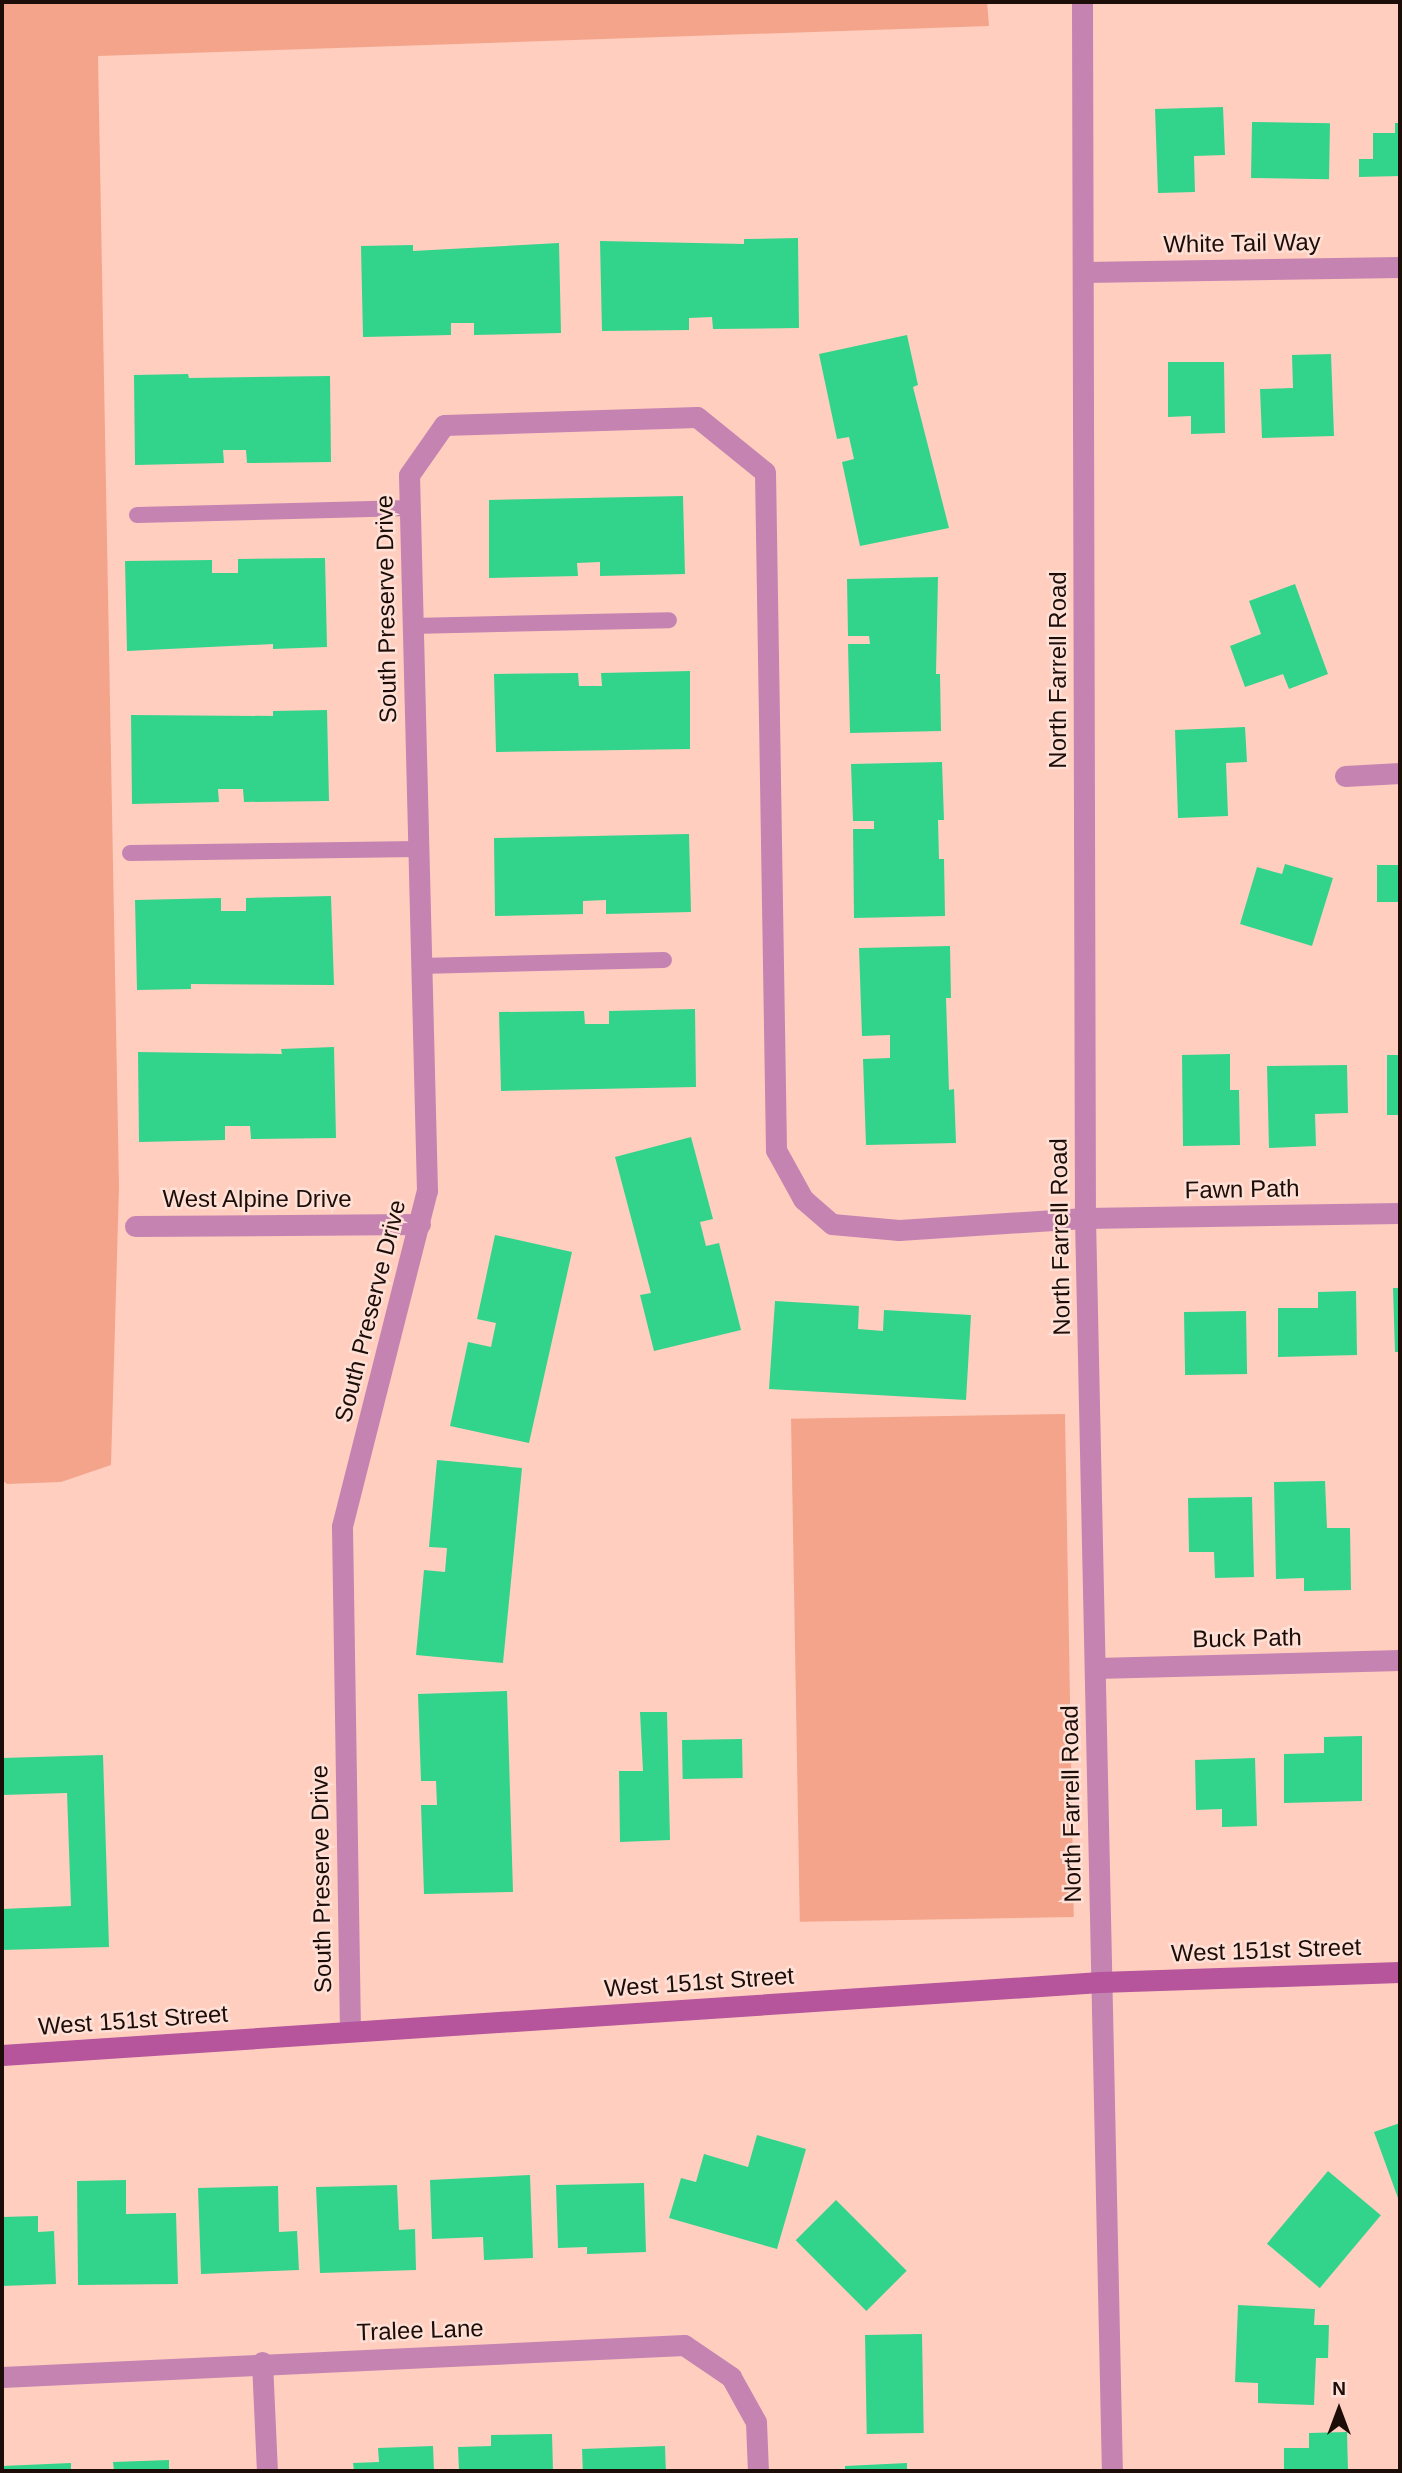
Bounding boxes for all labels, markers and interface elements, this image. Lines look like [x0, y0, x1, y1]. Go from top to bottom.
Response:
street label: White Tail Way [1163, 227, 1321, 259]
street label: South Preserve Drive [370, 495, 402, 723]
street label: North Farrell Road [1044, 571, 1072, 769]
street label: North Farrell Road [1044, 1138, 1076, 1336]
street label: Fawn Path [1184, 1174, 1300, 1204]
street label: West Alpine Drive [162, 1185, 352, 1213]
street label: South Preserve Drive [328, 1197, 412, 1425]
street label: Buck Path [1192, 1623, 1302, 1653]
street label: North Farrell Road [1055, 1705, 1087, 1903]
street label: South Preserve Drive [305, 1765, 337, 1993]
street label: West 151st Street [1170, 1932, 1362, 1968]
street label: West 151st Street [603, 1961, 795, 2003]
street label: West 151st Street [37, 1999, 229, 2041]
street label: Tralee Lane [356, 2313, 484, 2347]
north arrow [1304, 2375, 1374, 2445]
text: N [1332, 2378, 1346, 2399]

